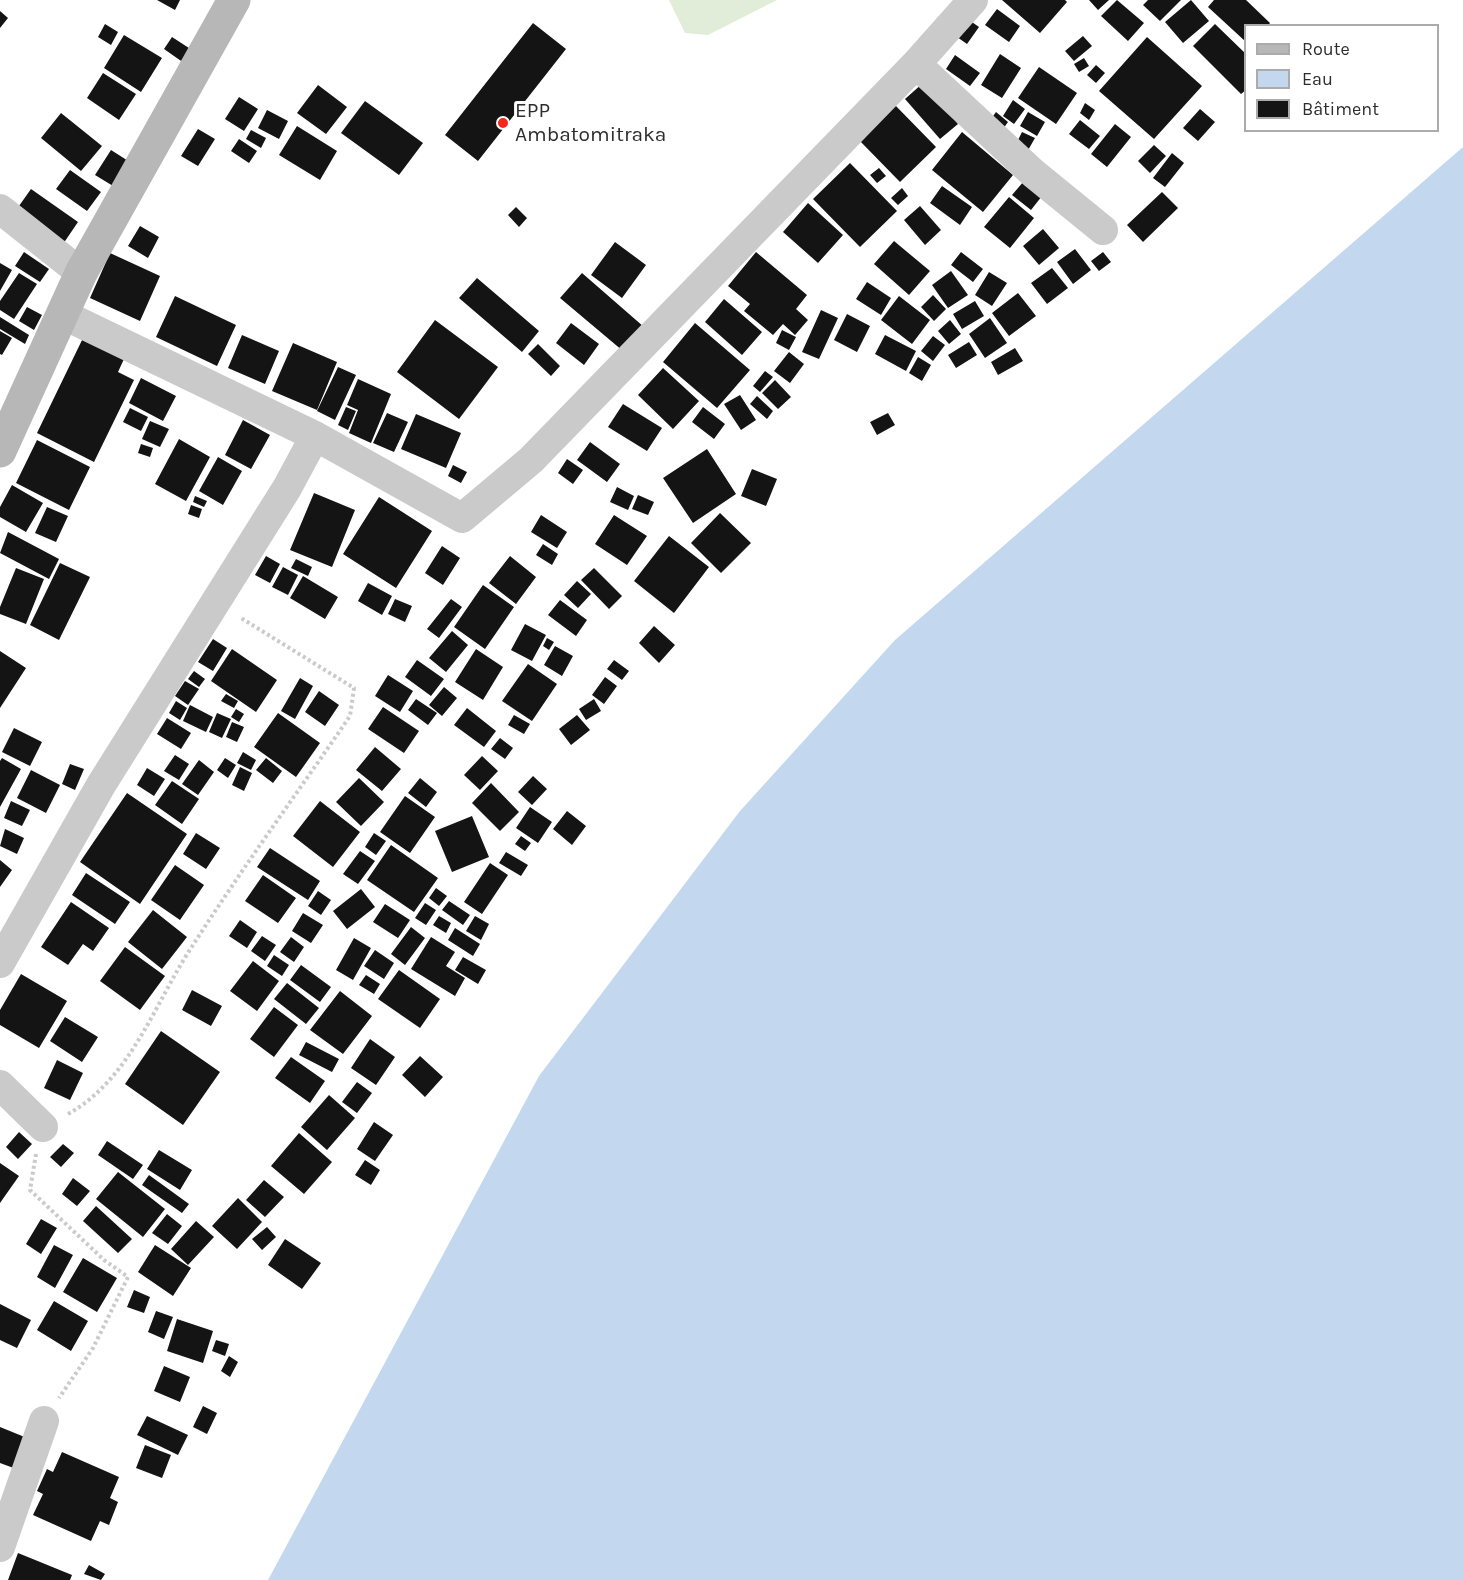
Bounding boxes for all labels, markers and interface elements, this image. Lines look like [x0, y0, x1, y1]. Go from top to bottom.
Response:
legend [1244, 24, 1439, 132]
text: Route [1302, 38, 1350, 60]
text: Eau [1302, 68, 1333, 90]
place label: EPP Ambatomitraka [515, 98, 666, 148]
text: Bâtiment [1302, 98, 1379, 120]
marker: EPP Ambatomitraka [496, 116, 510, 130]

